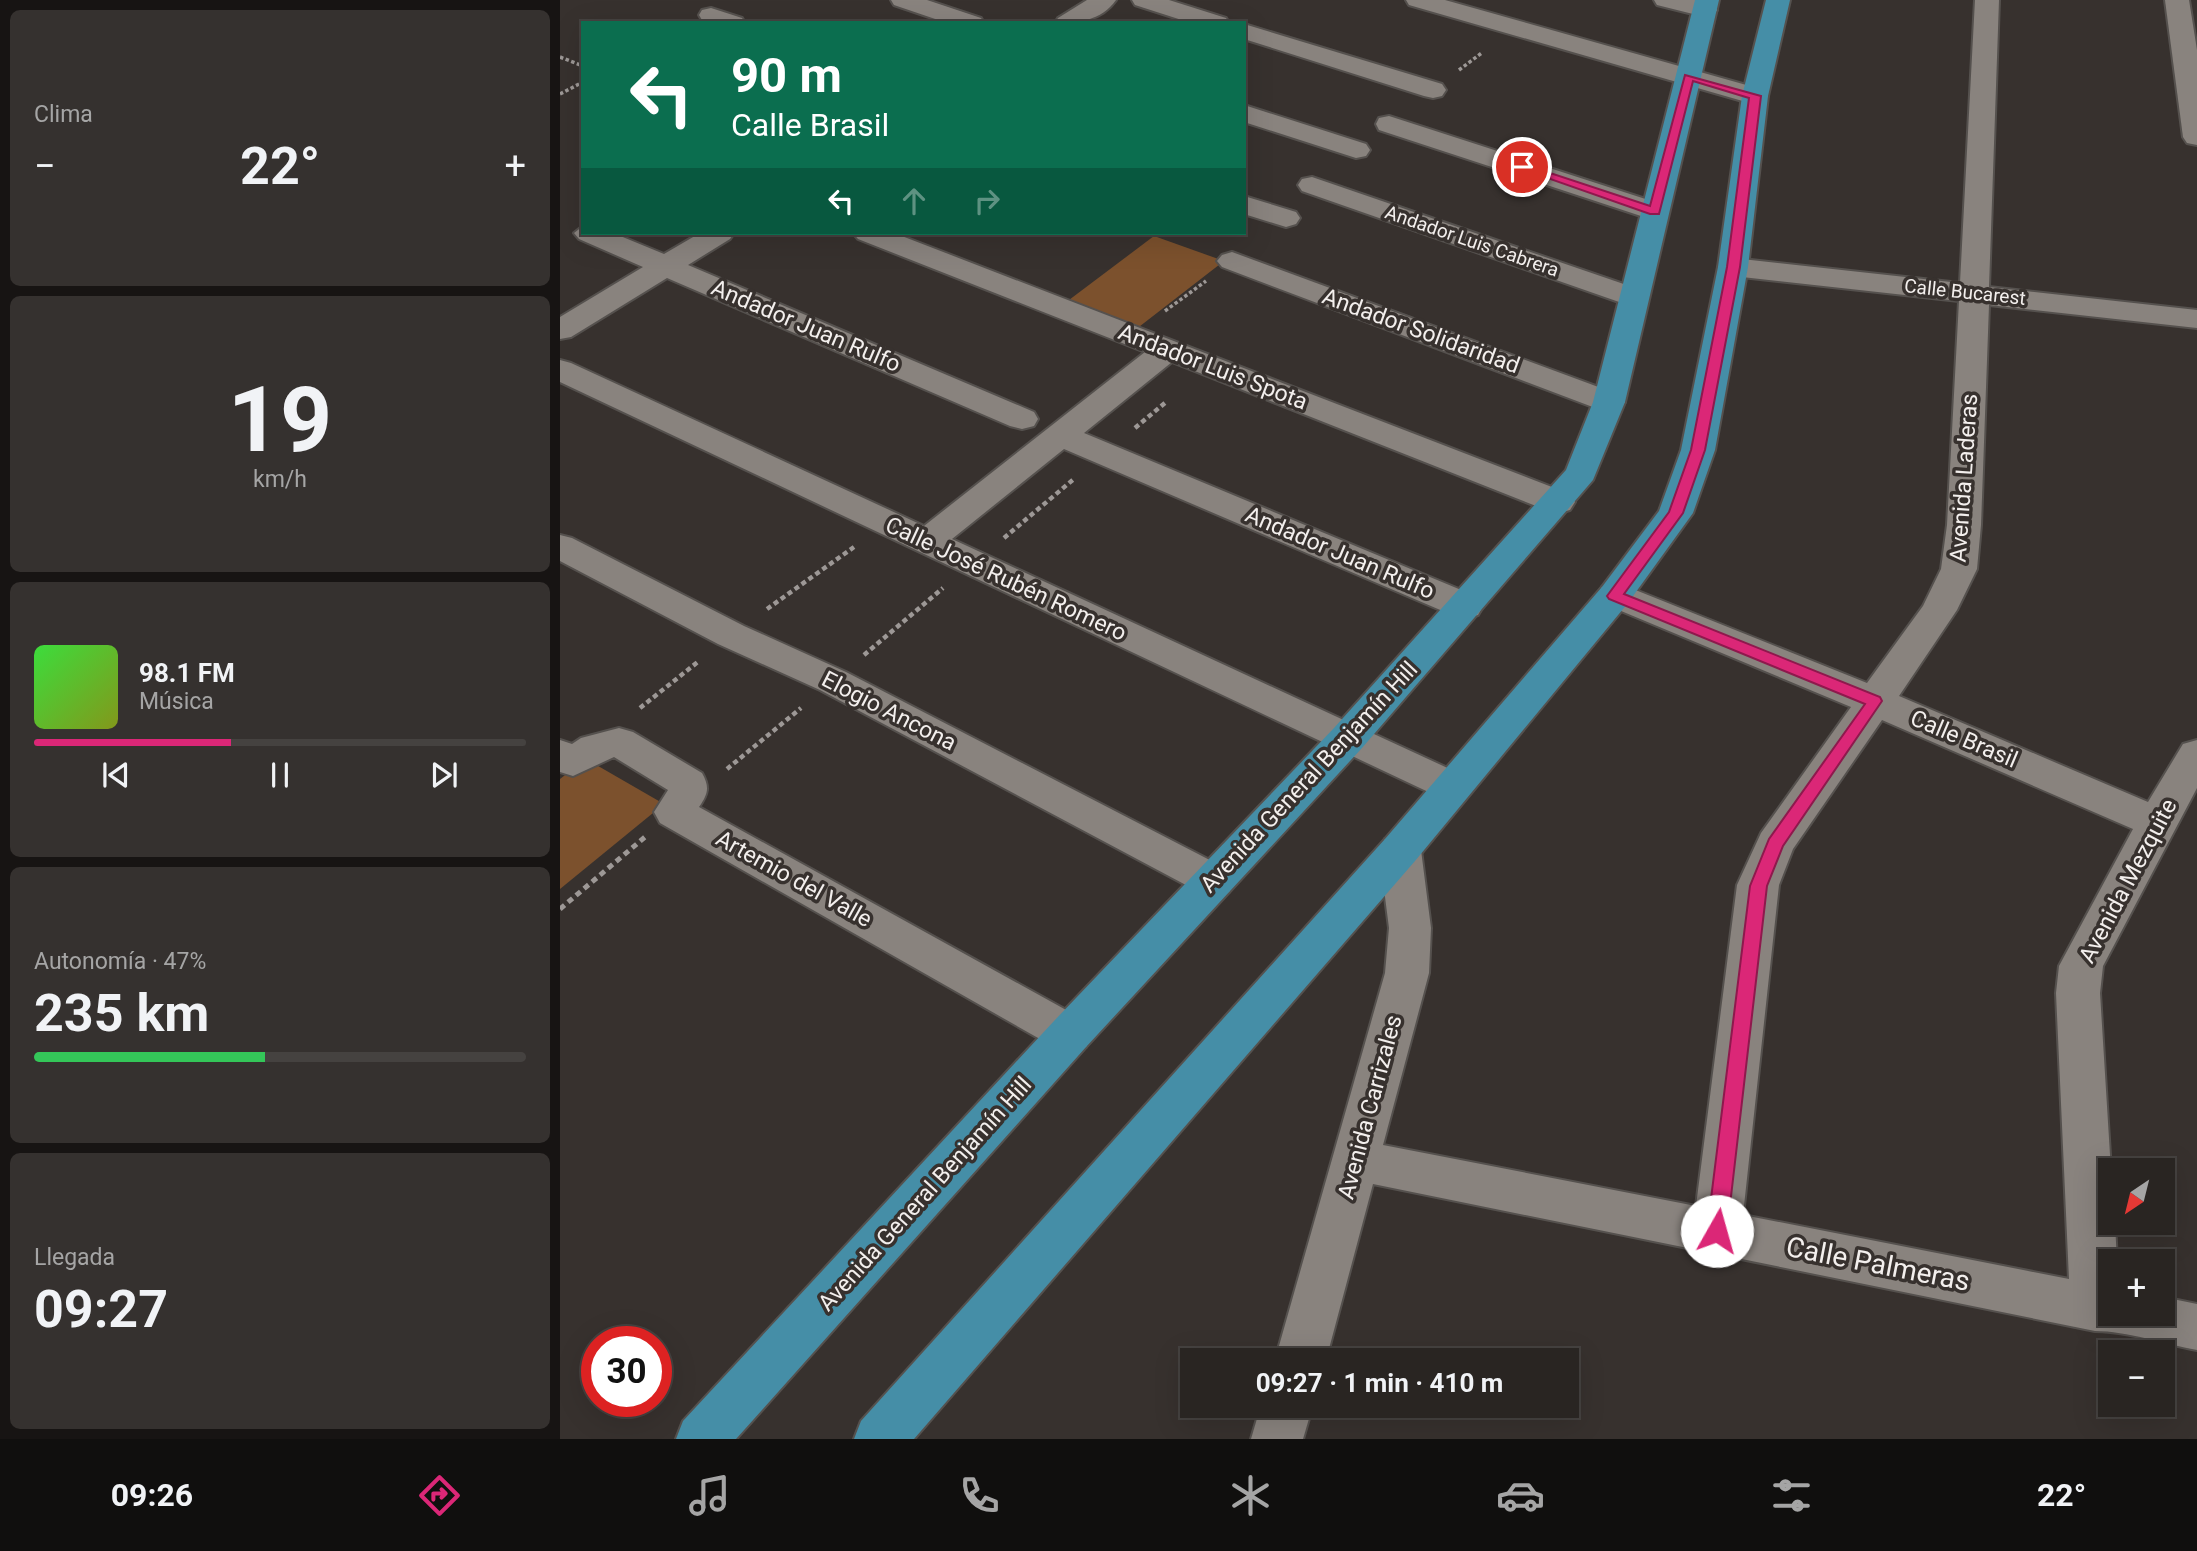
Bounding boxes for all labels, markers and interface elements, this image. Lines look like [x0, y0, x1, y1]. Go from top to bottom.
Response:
text: 90 m [731, 47, 842, 104]
icon: left [616, 49, 707, 140]
text: Clima [34, 101, 93, 128]
text: Calle Brasil [731, 106, 889, 144]
text: 22° [240, 136, 320, 197]
pin [1492, 137, 1552, 197]
text: − [34, 144, 56, 188]
text: + [504, 144, 526, 188]
icon: arrive [1503, 148, 1541, 186]
icon: left [822, 182, 860, 220]
icon: ahead [895, 182, 933, 220]
icon: right [968, 182, 1006, 220]
street label: Andador Luis Cabrera [1382, 200, 1562, 282]
street label: Andador Juan Rulfo [707, 274, 905, 378]
street label: Calle Bucarest [1903, 274, 2027, 310]
street label: Andador Solidaridad [1319, 283, 1523, 379]
street label: Andador Luis Spota [1115, 319, 1311, 415]
text: 19 [228, 367, 332, 473]
street label: Avenida Laderas [1945, 393, 1983, 563]
text: km/h [253, 466, 307, 493]
street label: Andador Juan Rulfo [1241, 501, 1439, 605]
street label: Calle José Rubén Romero [881, 511, 1131, 647]
street label: Avenida General Benjamín Hill [1195, 656, 1423, 898]
text: 98.1 FM [139, 658, 235, 688]
street label: Elogio Ancona [817, 666, 961, 756]
text: Música [139, 688, 214, 715]
street label: Calle Brasil [1906, 704, 2022, 774]
icon: previous [97, 756, 135, 794]
icon: pause [261, 756, 299, 794]
icon: next [425, 756, 463, 794]
street label: Avenida Mezquite [2073, 794, 2183, 968]
street label: Artemio del Valle [711, 825, 877, 933]
text: Autonomía · 47% [34, 948, 206, 975]
text: 235 km [34, 983, 209, 1044]
street label: Avenida Carrizales [1332, 1012, 1408, 1202]
street label: Avenida General Benjamín Hill [813, 1071, 1037, 1317]
north arrow [2098, 1158, 2175, 1236]
map controls [2098, 1158, 2175, 1417]
position arrow [1680, 1194, 1754, 1268]
street label: Calle Palmeras [1783, 1230, 1973, 1298]
text: Llegada [34, 1244, 115, 1271]
button: + [2098, 1249, 2175, 1326]
text: 09:27 [34, 1279, 168, 1340]
speed limit sign: 30 [581, 1326, 672, 1417]
button: − [2098, 1340, 2175, 1417]
text: 09:27 · 1 min · 410 m [1256, 1368, 1503, 1398]
icon: directions [415, 1471, 464, 1520]
icon: music [685, 1471, 734, 1520]
icon: phone [955, 1471, 1004, 1520]
icon: climate [1226, 1471, 1275, 1520]
icon: car [1496, 1471, 1545, 1520]
icon: filters [1767, 1471, 1816, 1520]
text: 09:26 [111, 1476, 193, 1514]
text: 22° [2037, 1476, 2086, 1514]

